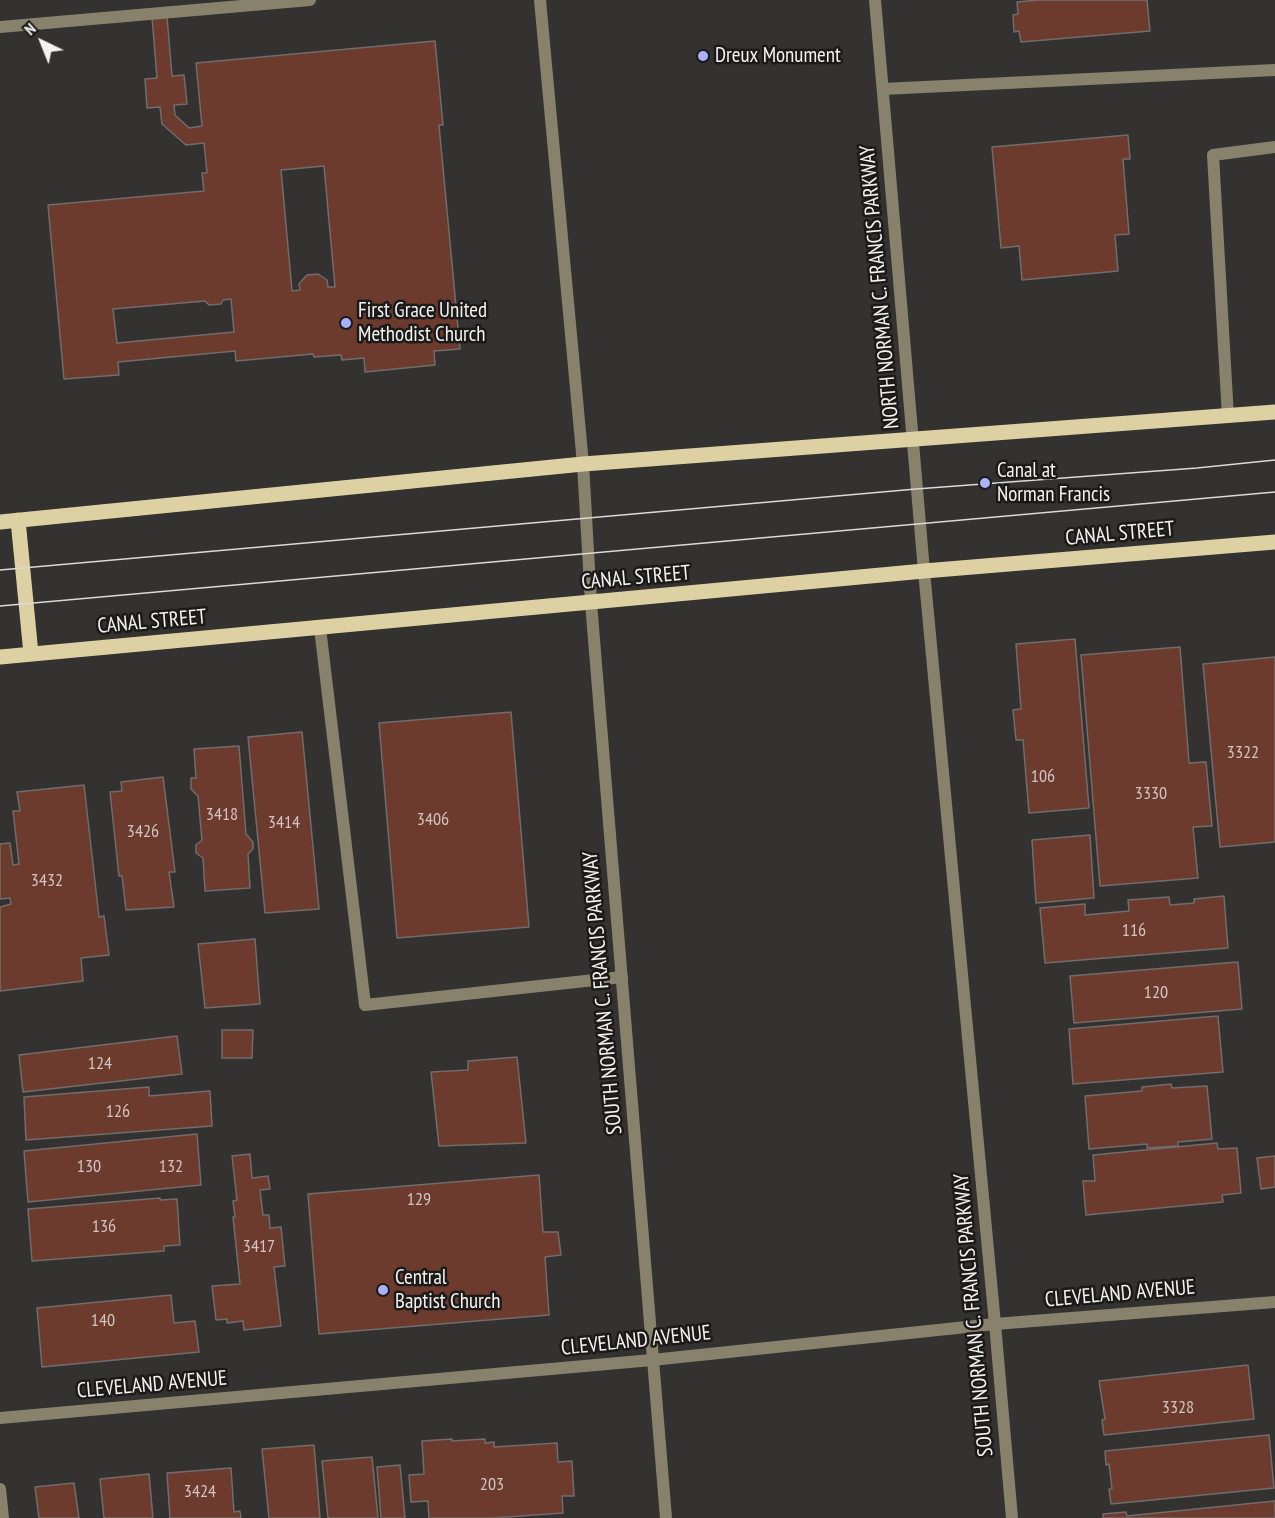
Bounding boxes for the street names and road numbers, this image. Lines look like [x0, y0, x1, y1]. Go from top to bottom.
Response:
street label: NORTH NORMAN C. FRANCIS PARKWAY [855, 144, 905, 430]
street label: CANAL STREET [1064, 517, 1176, 551]
street label: CANAL STREET [580, 561, 692, 595]
street label: CANAL STREET [96, 605, 208, 639]
street label: SOUTH NORMAN C. FRANCIS PARKWAY [578, 850, 628, 1136]
street label: SOUTH NORMAN C. FRANCIS PARKWAY [949, 1172, 999, 1458]
street label: CLEVELAND AVENUE [1044, 1275, 1196, 1313]
street label: CLEVELAND AVENUE [560, 1321, 712, 1361]
street label: CLEVELAND AVENUE [76, 1366, 228, 1404]

